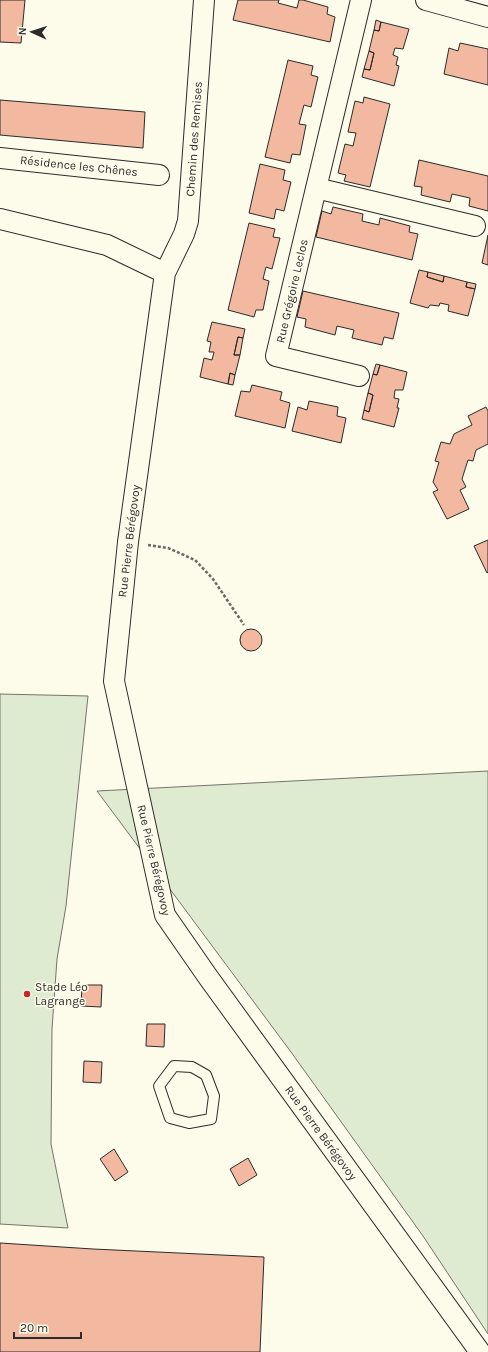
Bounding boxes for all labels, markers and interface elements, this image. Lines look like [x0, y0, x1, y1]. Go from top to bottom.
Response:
north arrow [12, 12, 52, 52]
text: N [16, 27, 29, 36]
street label: Chemin des Remises [183, 81, 205, 197]
street label: Résidence les Chênes [19, 153, 139, 179]
street label: Rue Grégoire Leclos [273, 238, 311, 344]
street label: Rue Pierre Bérégovoy [115, 483, 143, 598]
street label: Rue Pierre Bérégovoy [134, 803, 174, 917]
place label: Stade Léo Lagrange [35, 980, 88, 1008]
marker: Stade Léo Lagrange [22, 989, 32, 999]
street label: Rue Pierre Bérégovoy [282, 1083, 360, 1183]
scale bar [14, 1314, 81, 1340]
text: 20 m [20, 1321, 48, 1335]

